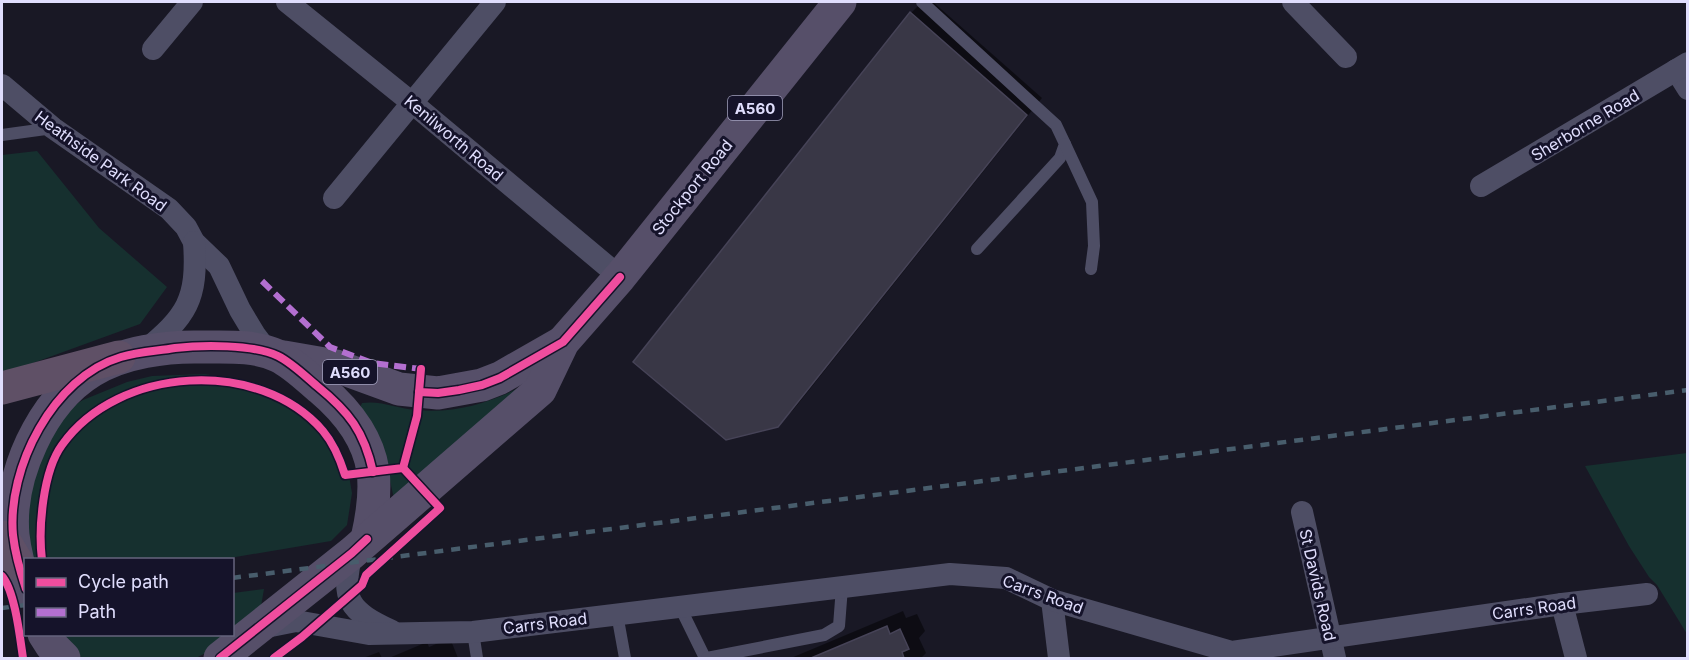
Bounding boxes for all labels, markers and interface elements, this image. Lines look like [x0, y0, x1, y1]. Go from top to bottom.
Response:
street label: Sherborne Road [1527, 85, 1643, 165]
street label: Kenilworth Road [400, 91, 508, 185]
road number: A560 [728, 96, 782, 120]
street label: Heathside Park Road [31, 106, 171, 216]
street label: Stockport Road [647, 135, 737, 239]
road number: A560 [323, 360, 377, 384]
street label: St Davids Road [1295, 527, 1341, 643]
legend [24, 558, 234, 636]
street label: Carrs Road [1000, 570, 1086, 618]
text: Cycle path [78, 571, 169, 592]
street label: Carrs Road [1491, 592, 1577, 624]
text: Path [78, 601, 116, 622]
street label: Carrs Road [502, 608, 588, 638]

